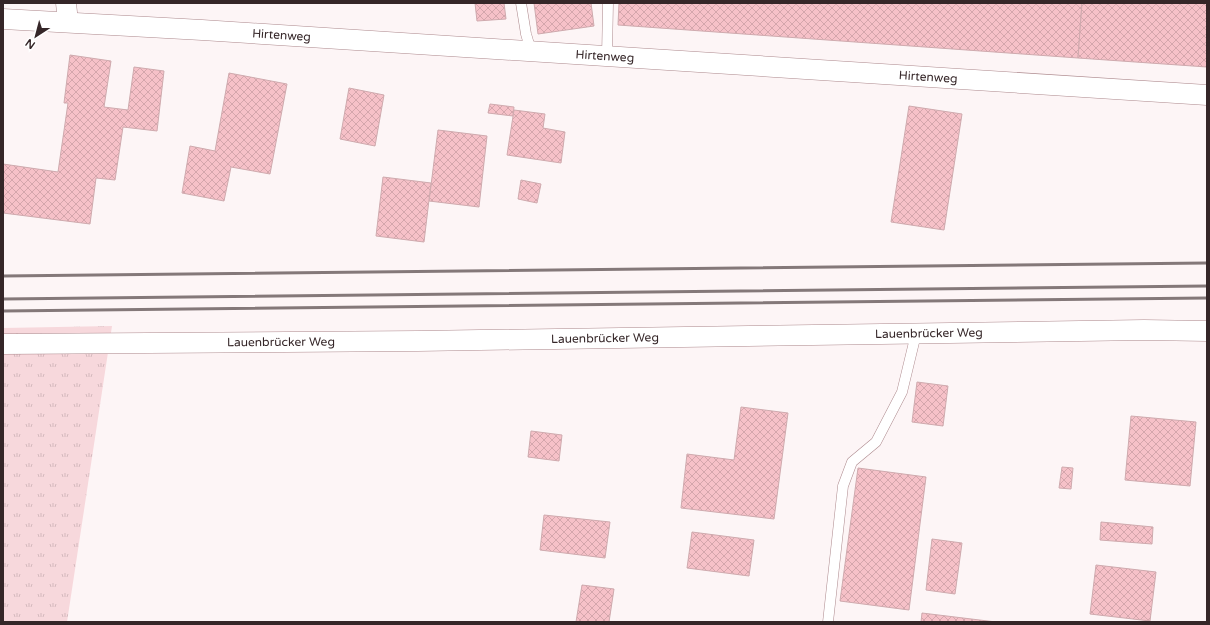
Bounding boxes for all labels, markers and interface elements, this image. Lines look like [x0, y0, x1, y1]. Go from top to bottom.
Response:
north arrow [16, 16, 56, 56]
street label: Hirtenweg [252, 26, 311, 44]
text: N [23, 36, 38, 52]
street label: Hirtenweg [575, 47, 635, 65]
street label: Hirtenweg [898, 68, 958, 86]
street label: Lauenbrücker Weg [875, 325, 983, 341]
street label: Lauenbrücker Weg [551, 330, 659, 346]
street label: Lauenbrücker Weg [227, 335, 335, 349]

